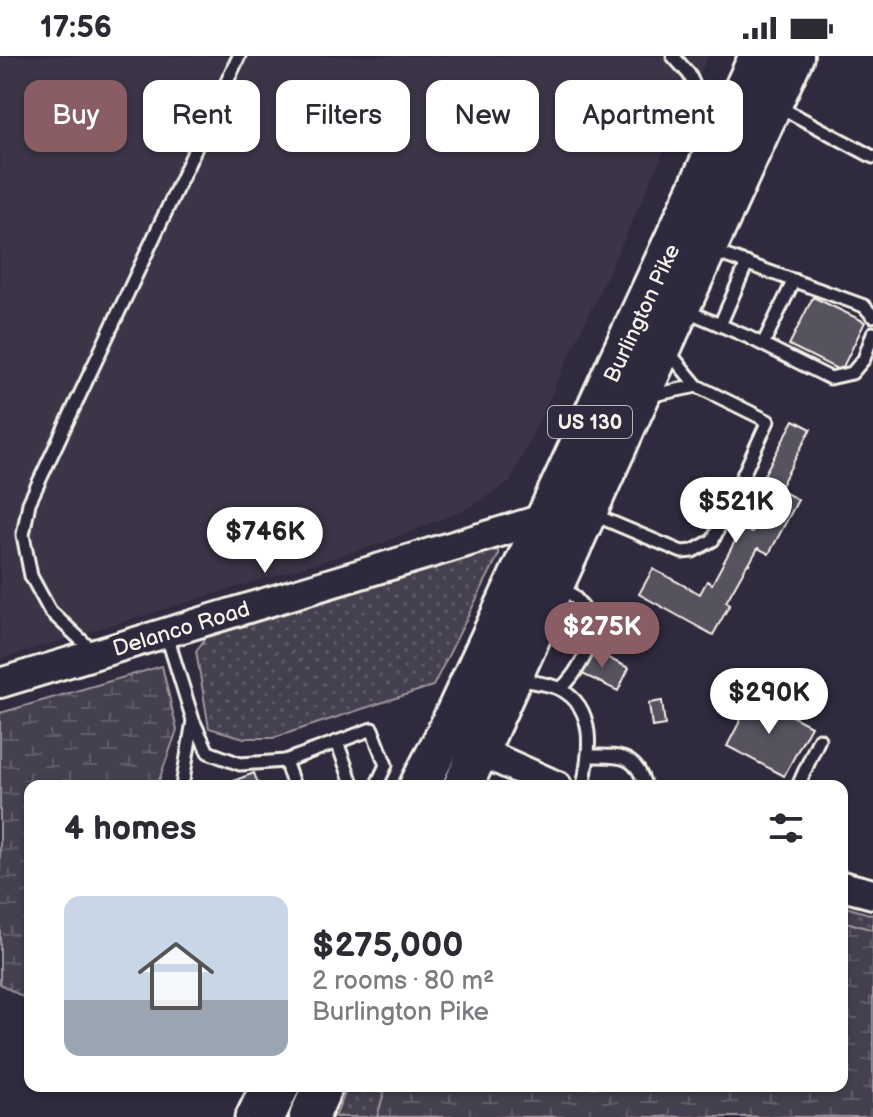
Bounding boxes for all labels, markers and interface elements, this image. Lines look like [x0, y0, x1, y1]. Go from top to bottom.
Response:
text: 17:56 [40, 10, 112, 46]
chip: Buy [24, 80, 127, 152]
chip: Rent [143, 80, 260, 152]
chip: Filters [276, 80, 410, 152]
chip: New [426, 80, 539, 152]
chip: Apartment [555, 80, 743, 152]
street label: Burlington Pike [598, 240, 686, 387]
road number: US 130 [548, 406, 632, 438]
pin: $521K [680, 477, 792, 545]
text: $521K [698, 487, 774, 518]
pin: $746K [209, 507, 321, 575]
text: $746K [225, 517, 305, 548]
street label: Delanco Road [110, 596, 253, 663]
pin: $275K [546, 602, 658, 670]
text: $275K [562, 612, 642, 643]
pin: $290K [713, 668, 825, 736]
text: $290K [728, 678, 810, 709]
icon: filters [764, 806, 808, 850]
text: 4 homes [64, 808, 196, 849]
text: $275,000 [312, 925, 463, 966]
icon: home [128, 928, 224, 1024]
text: 2 rooms · 80 m² [312, 966, 494, 997]
text: Burlington Pike [312, 997, 489, 1028]

